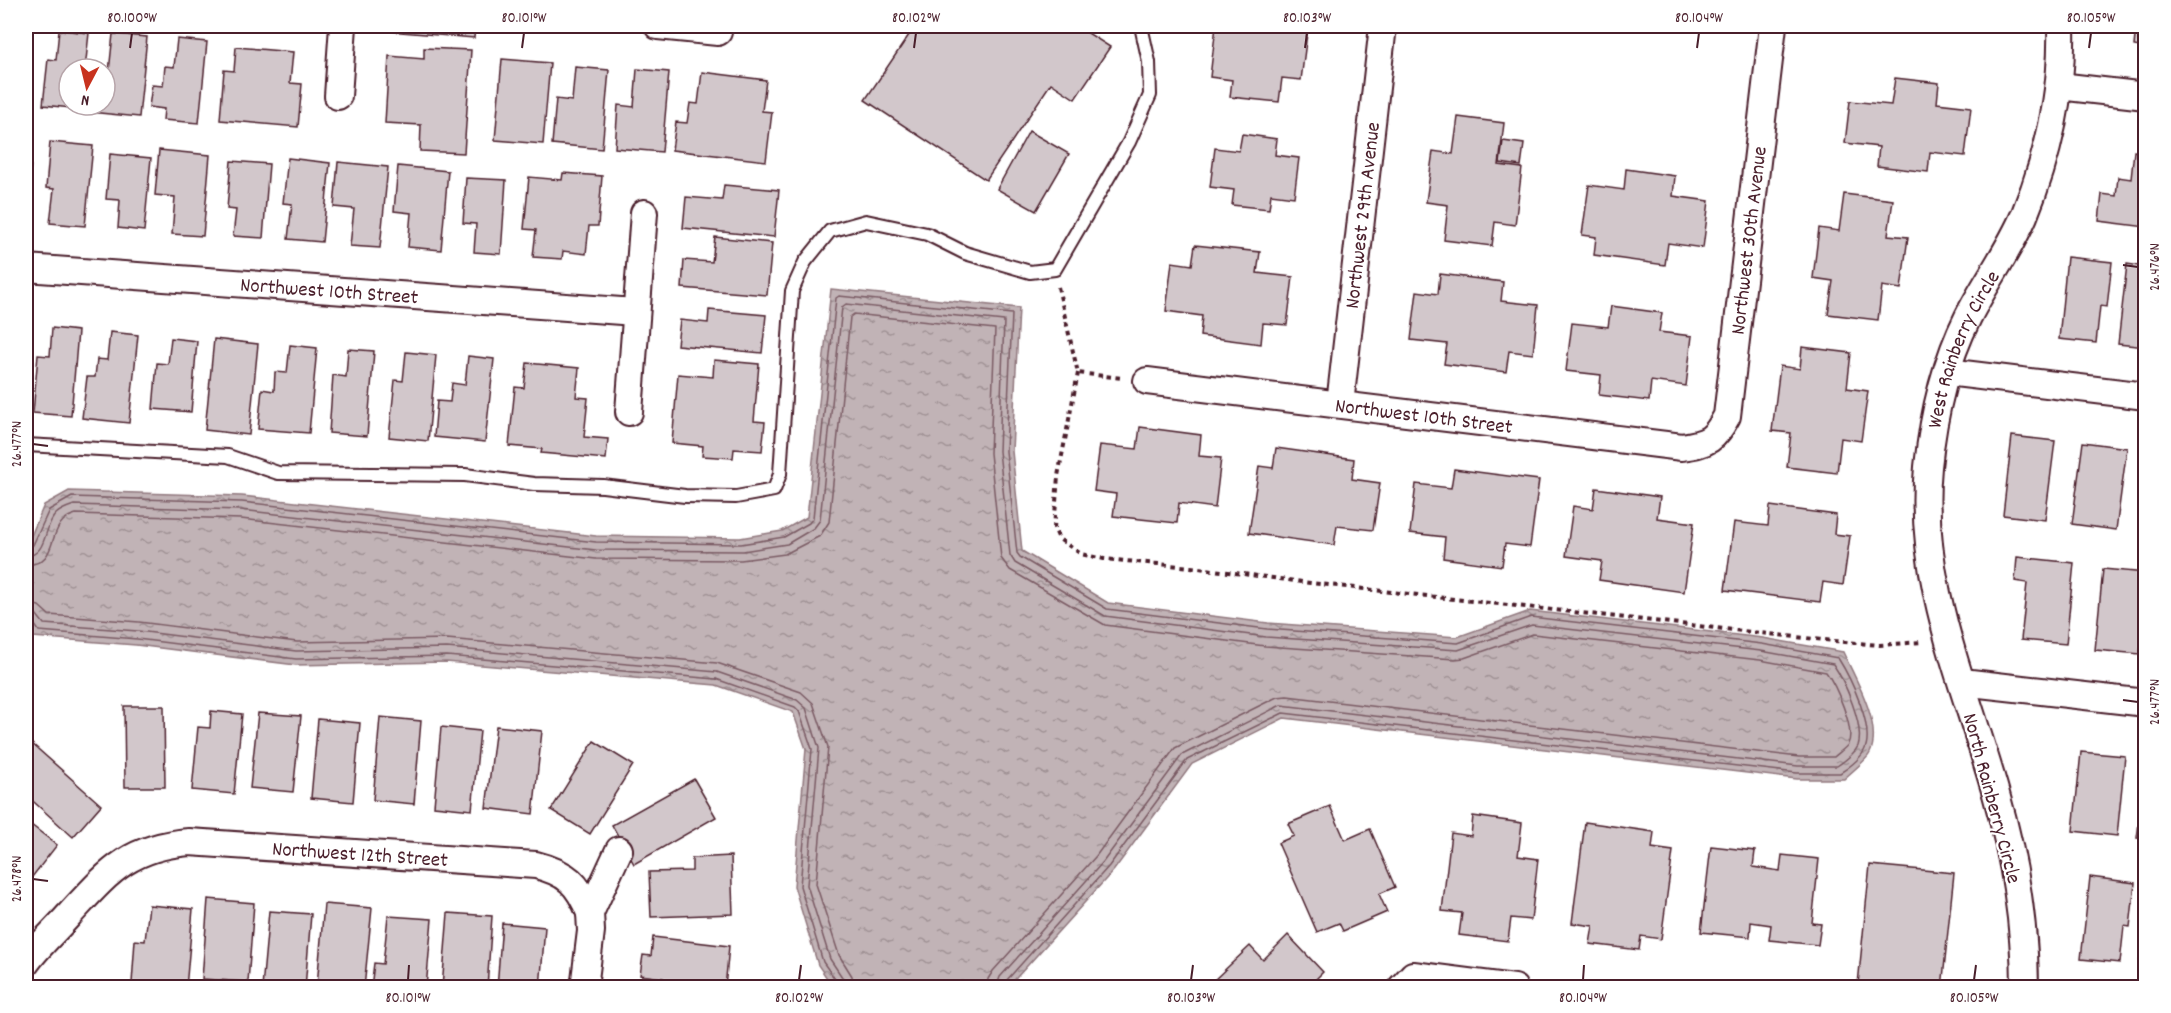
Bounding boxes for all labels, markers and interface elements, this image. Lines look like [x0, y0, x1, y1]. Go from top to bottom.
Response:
text: 80.100°W [107, 8, 157, 30]
text: 80.101°W [502, 8, 547, 30]
text: 80.102°W [892, 8, 940, 30]
text: 80.103°W [1283, 8, 1331, 30]
text: 80.104°W [1675, 8, 1723, 30]
text: 80.105°W [2067, 8, 2116, 30]
north arrow [57, 57, 117, 117]
text: N [80, 87, 91, 111]
street label: Northwest 29th Avenue [1339, 121, 1390, 310]
street label: Northwest 30th Avenue [1725, 145, 1777, 337]
text: 26.476°N [2145, 243, 2167, 291]
street label: West Rainberry Circle [1921, 266, 2009, 431]
street label: Northwest 10th Street [239, 272, 419, 314]
street label: Northwest 10th Street [1333, 392, 1514, 444]
text: 26.477°N [7, 421, 29, 467]
text: 26.477°N [2145, 679, 2167, 725]
street label: North Rainberry Circle [1953, 710, 2027, 887]
street label: Northwest 12th Street [271, 836, 449, 877]
text: 26.478°N [7, 856, 29, 902]
text: 80.101°W [386, 988, 431, 1010]
text: 80.102°W [775, 988, 823, 1010]
text: 80.103°W [1167, 988, 1215, 1010]
text: 80.104°W [1559, 988, 1607, 1010]
text: 80.105°W [1950, 988, 1999, 1010]

